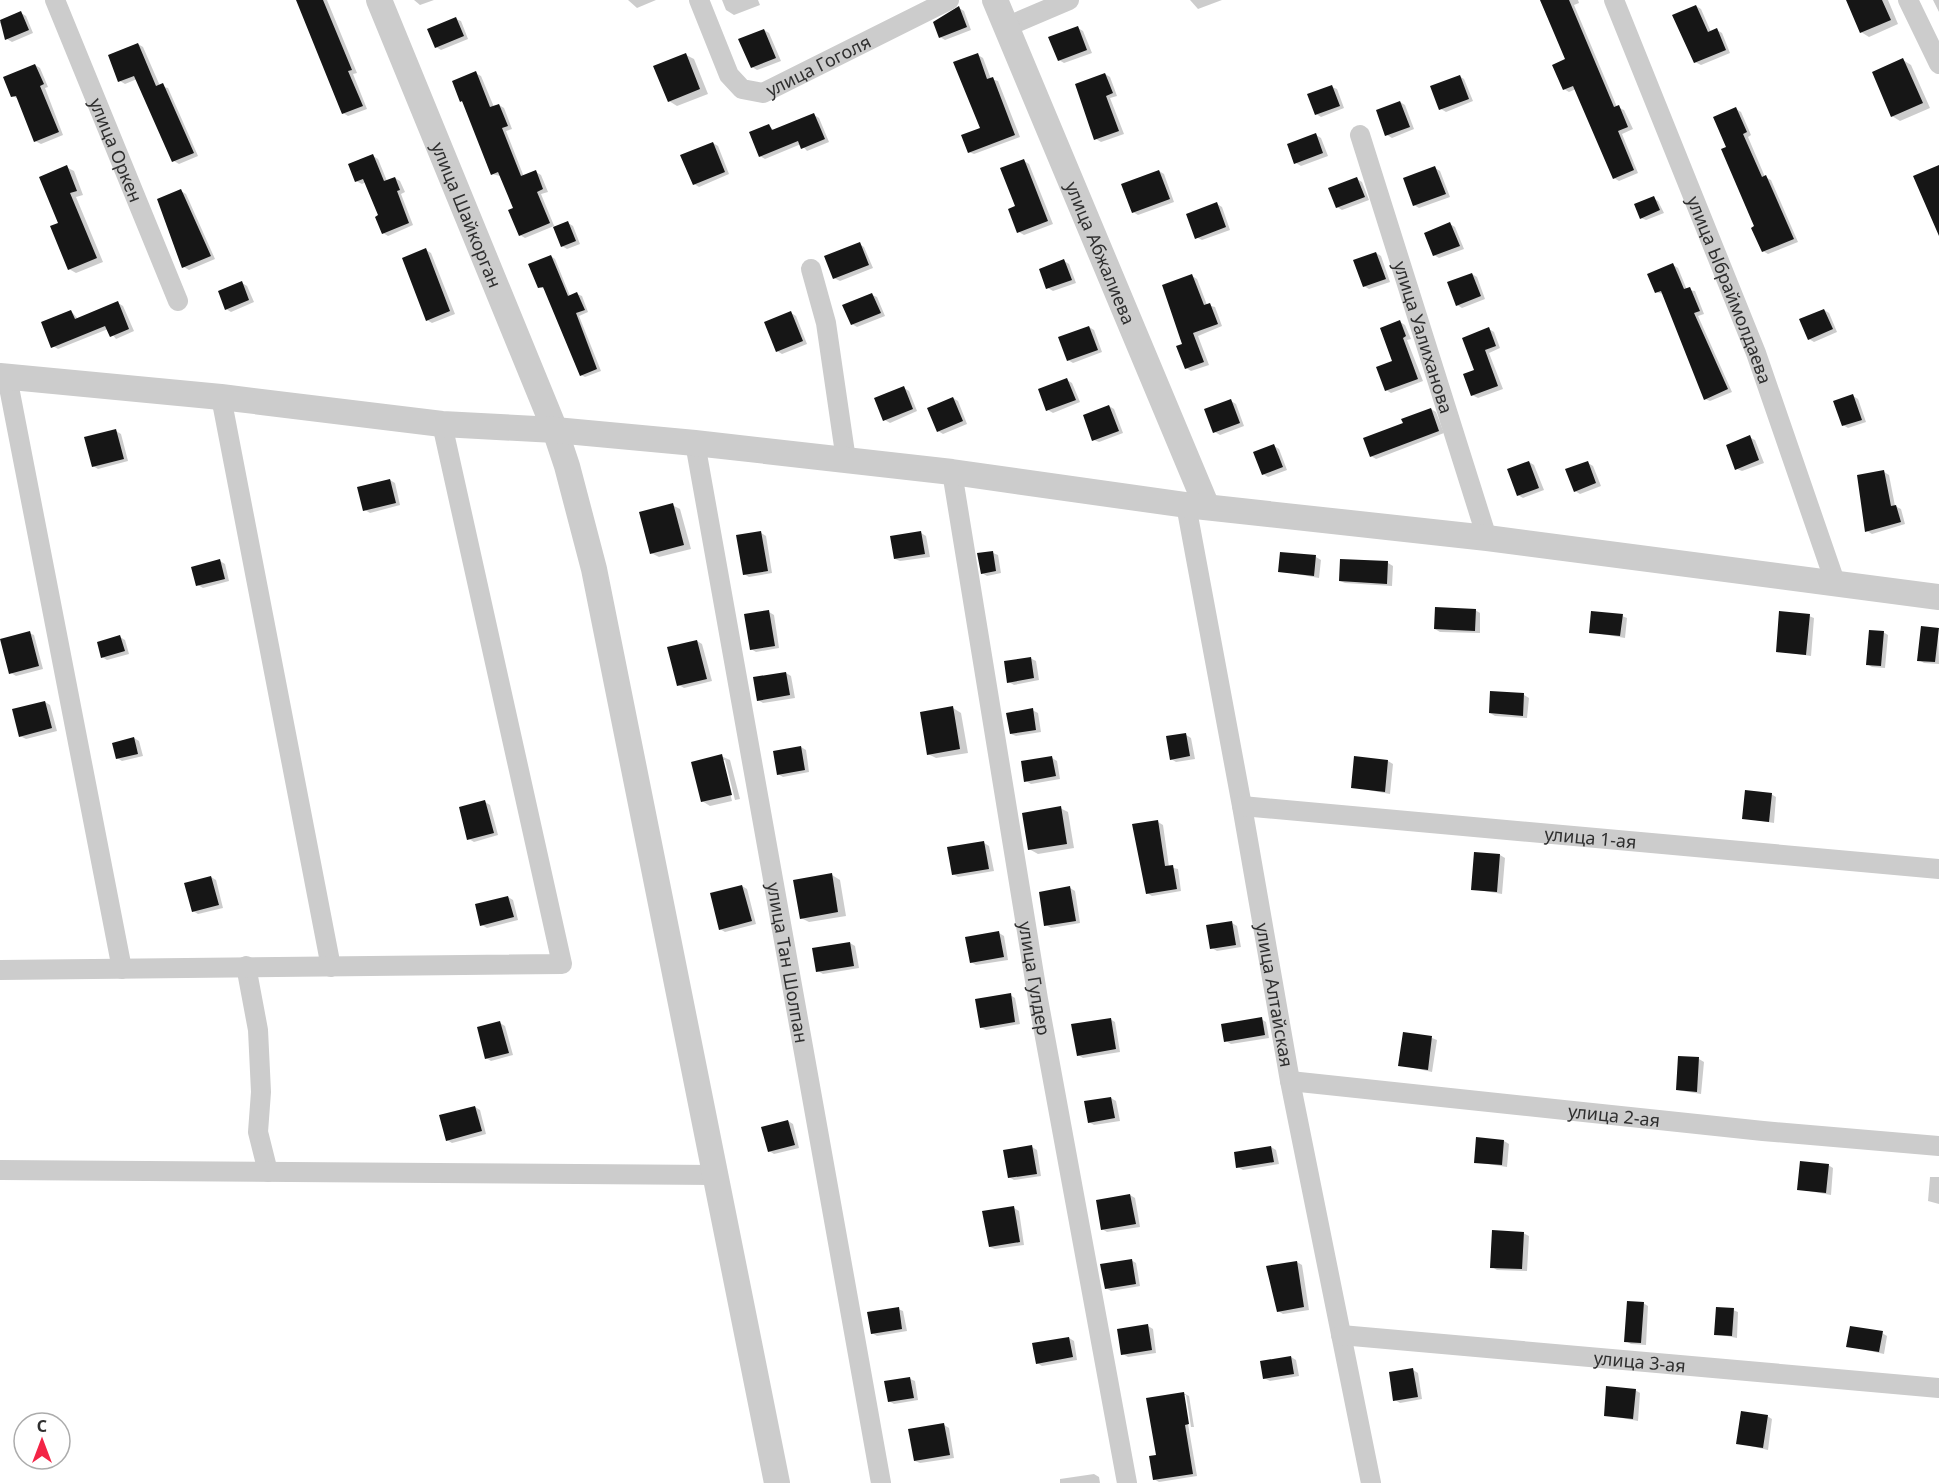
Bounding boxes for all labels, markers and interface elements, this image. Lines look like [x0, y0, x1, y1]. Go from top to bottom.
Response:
street label: улица Гоголя [762, 29, 875, 102]
street label: улица Оркен [84, 94, 148, 206]
street label: улица Шайкорган [426, 138, 507, 291]
street label: улица Абжалиева [1060, 178, 1141, 328]
street label: улица Ыбраймолдаева [1682, 192, 1778, 387]
street label: улица Уалиханова [1388, 258, 1459, 416]
street label: улица 1-ая [1544, 821, 1638, 854]
street label: улица Тан Шолпан [762, 881, 814, 1045]
street label: улица Гулдер [1013, 920, 1056, 1037]
street label: улица Алтайская [1251, 921, 1299, 1069]
street label: улица 2-ая [1567, 1098, 1661, 1132]
street label: улица 3-ая [1593, 1345, 1687, 1378]
north arrow [12, 1411, 72, 1471]
text: С [37, 1415, 47, 1437]

